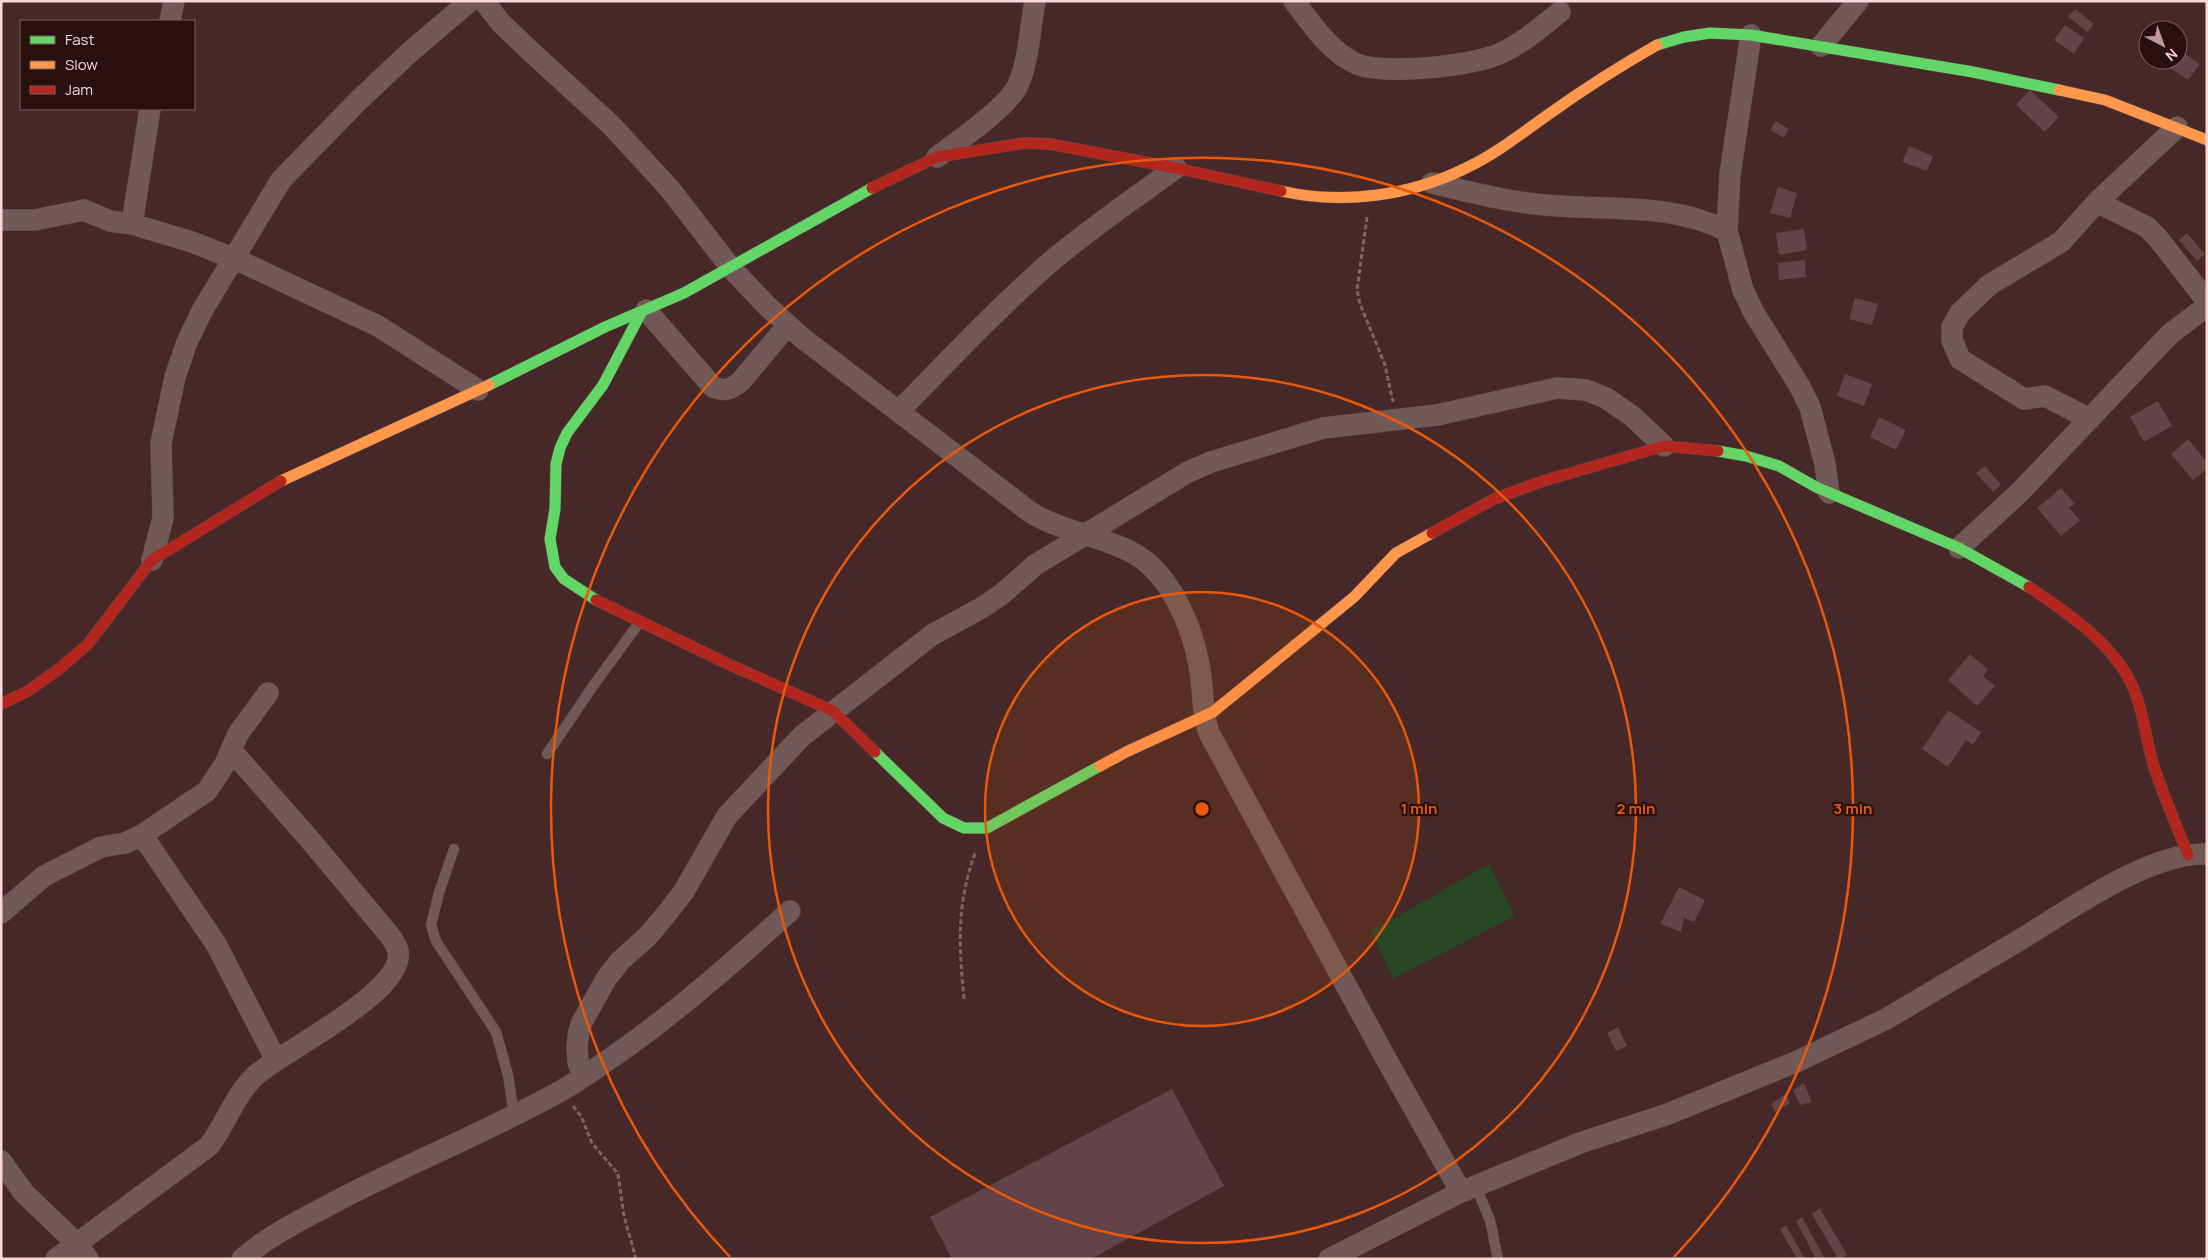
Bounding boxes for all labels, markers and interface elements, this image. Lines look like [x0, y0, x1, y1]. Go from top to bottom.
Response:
legend [20, 20, 195, 110]
north arrow [2138, 20, 2188, 70]
text: Fast [65, 29, 94, 50]
text: N [2162, 45, 2182, 66]
text: Slow [65, 54, 98, 75]
text: Jam [65, 79, 93, 100]
text: 1 min [1401, 798, 1437, 819]
text: 2 min [1616, 798, 1656, 819]
text: 3 min [1834, 798, 1872, 819]
centre of rings [1193, 800, 1211, 818]

